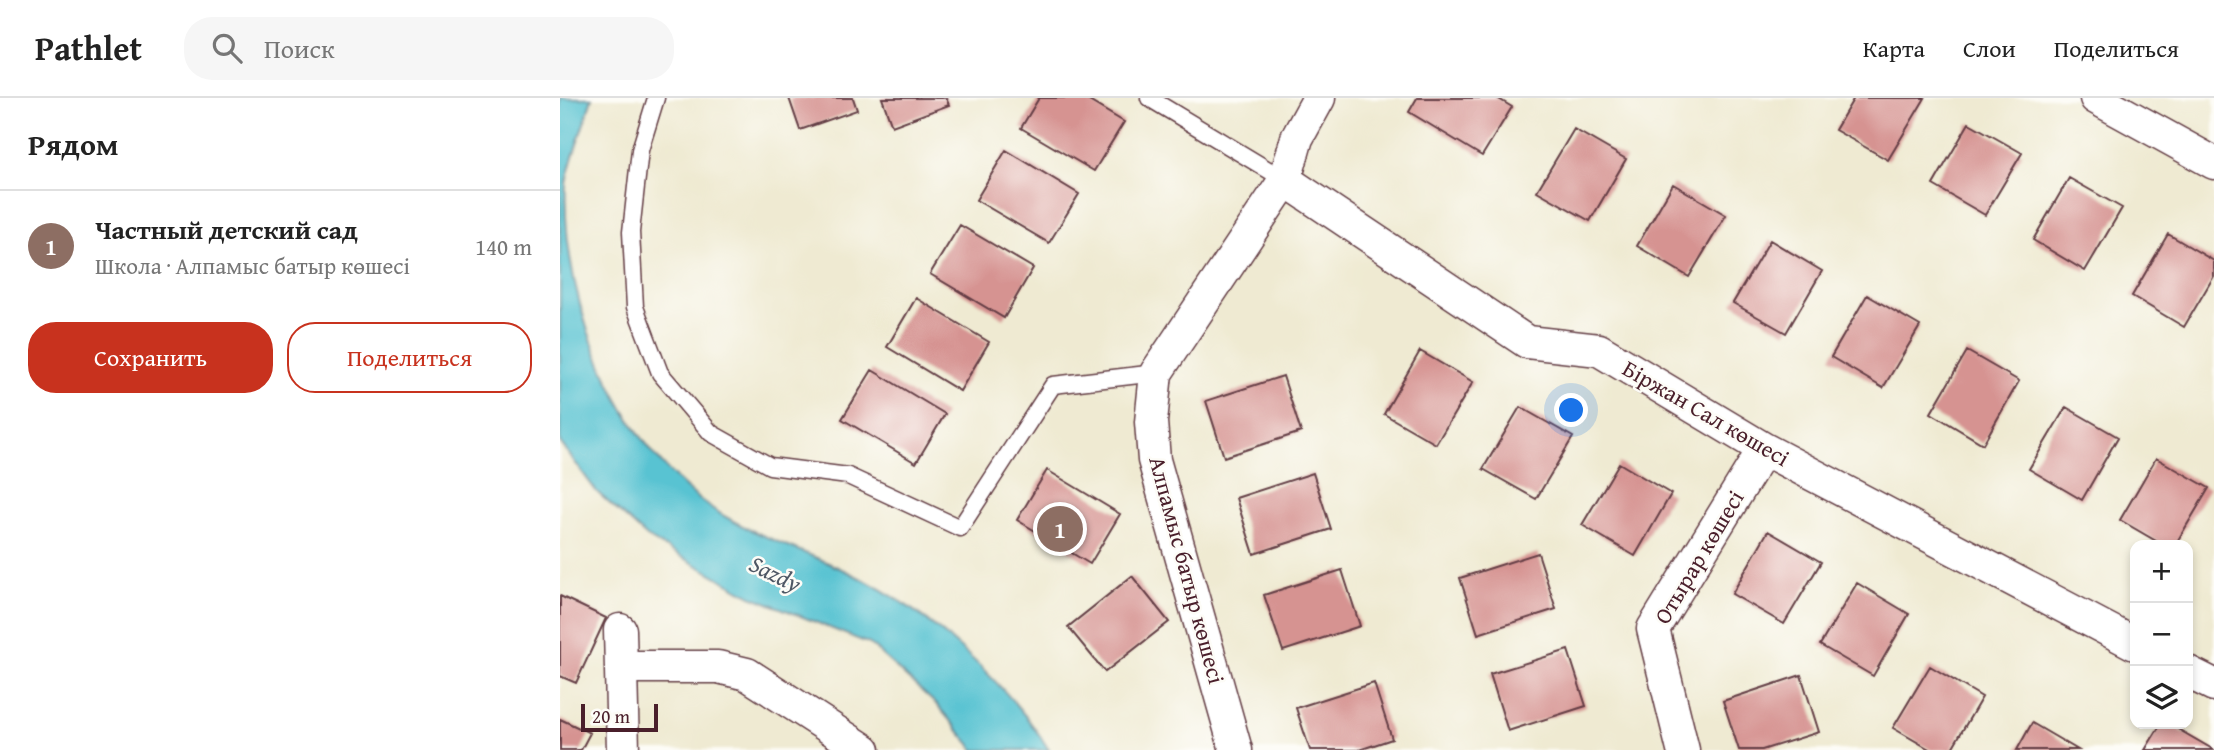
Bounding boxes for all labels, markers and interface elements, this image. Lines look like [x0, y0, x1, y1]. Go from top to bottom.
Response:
search box [184, 17, 674, 80]
text: Pathlet [35, 24, 142, 72]
icon: search [208, 29, 246, 67]
text: Поиск [264, 29, 335, 68]
text: Карта [1863, 31, 1925, 66]
text: Слои [1963, 31, 2016, 66]
text: Поделиться [2054, 31, 2179, 66]
text: Рядом [28, 122, 119, 166]
text: Частный детский сад [95, 210, 358, 249]
text: 1 [45, 230, 57, 263]
text: 140 m [475, 230, 532, 263]
text: Школа · Алпамыс батыр көшесі [95, 249, 410, 282]
button: Сохранить [28, 322, 273, 393]
button: Поделиться [287, 322, 532, 393]
street label: Біржан Сал көшесі [1617, 351, 1796, 474]
your location [1554, 393, 1588, 427]
street label: Алпамыс батыр көшесі [1141, 452, 1234, 687]
street label: Отырар көшесі [1646, 484, 1752, 630]
pin: 1 [1037, 503, 1083, 555]
map controls [2130, 540, 2193, 729]
button: + [2130, 540, 2193, 603]
water label: Sazdy [743, 546, 807, 601]
button: − [2130, 603, 2193, 666]
button: layers [2130, 666, 2193, 729]
scale bar [581, 701, 658, 733]
text: 20 m [592, 702, 630, 730]

